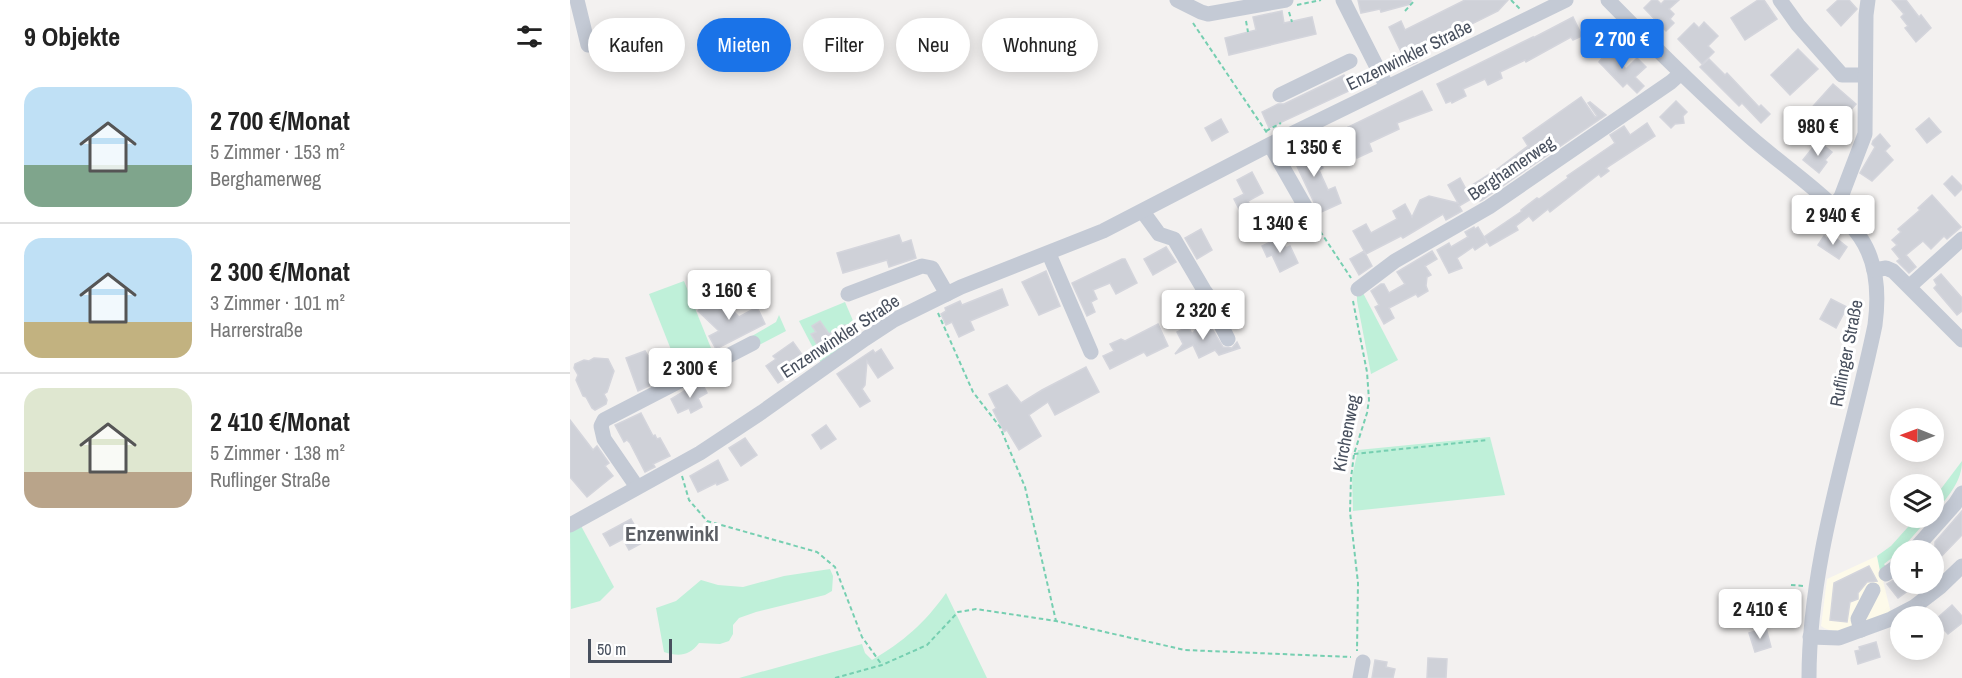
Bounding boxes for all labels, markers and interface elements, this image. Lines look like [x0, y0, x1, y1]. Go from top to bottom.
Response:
street label: Enzenwinkler Straße [1342, 14, 1476, 96]
chip: Kaufen [588, 18, 685, 72]
chip: Mieten [697, 18, 791, 72]
chip: Filter [803, 18, 884, 72]
chip: Neu [896, 18, 970, 72]
chip: Wohnung [982, 18, 1098, 72]
text: 9 Objekte [24, 19, 120, 54]
pin: 2 700 € [1567, 19, 1677, 70]
icon: filters [513, 20, 546, 53]
text: 2 700 € [1595, 25, 1649, 52]
text: 2 700 €/Monat [210, 103, 350, 138]
pin: 980 € [1776, 106, 1860, 157]
icon: home [72, 111, 144, 183]
text: 980 € [1797, 112, 1839, 139]
pin: 1 350 € [1259, 127, 1369, 178]
street label: Berghamerweg [1463, 129, 1560, 206]
text: 1 350 € [1287, 133, 1341, 160]
text: 5 Zimmer · 153 m² [210, 138, 345, 165]
text: Berghamerweg [210, 165, 321, 192]
pin: 2 940 € [1778, 195, 1888, 246]
text: 2 940 € [1806, 201, 1860, 228]
pin: 1 340 € [1225, 203, 1335, 254]
text: 1 340 € [1253, 209, 1307, 236]
text: 2 300 €/Monat [210, 254, 350, 289]
icon: home [72, 262, 144, 334]
pin: 3 160 € [674, 270, 784, 321]
text: 3 160 € [702, 276, 756, 303]
street label: Enzenwinkler Straße [776, 288, 904, 384]
text: 3 Zimmer · 101 m² [210, 289, 345, 316]
pin: 2 320 € [1148, 290, 1258, 341]
text: 2 320 € [1176, 296, 1230, 323]
street label: Ruflinger Straße [1823, 297, 1869, 409]
text: Harrerstraße [210, 316, 303, 343]
pin: 2 300 € [635, 348, 745, 399]
text: 2 300 € [663, 354, 717, 381]
street label: Kirchenweg [1326, 392, 1366, 474]
text: 2 410 €/Monat [210, 404, 350, 439]
north arrow [1890, 408, 1944, 462]
map controls [1890, 408, 1944, 660]
icon: home [72, 412, 144, 484]
text: 5 Zimmer · 138 m² [210, 439, 345, 466]
text: Ruflinger Straße [210, 466, 330, 493]
button: layers [1890, 474, 1944, 528]
district label: Enzenwinkl [625, 519, 719, 548]
button: + [1890, 540, 1944, 594]
pin: 2 410 € [1705, 589, 1815, 640]
text: 2 410 € [1733, 595, 1787, 622]
button: − [1890, 606, 1944, 660]
scale bar [588, 636, 672, 664]
text: 50 m [597, 638, 626, 660]

